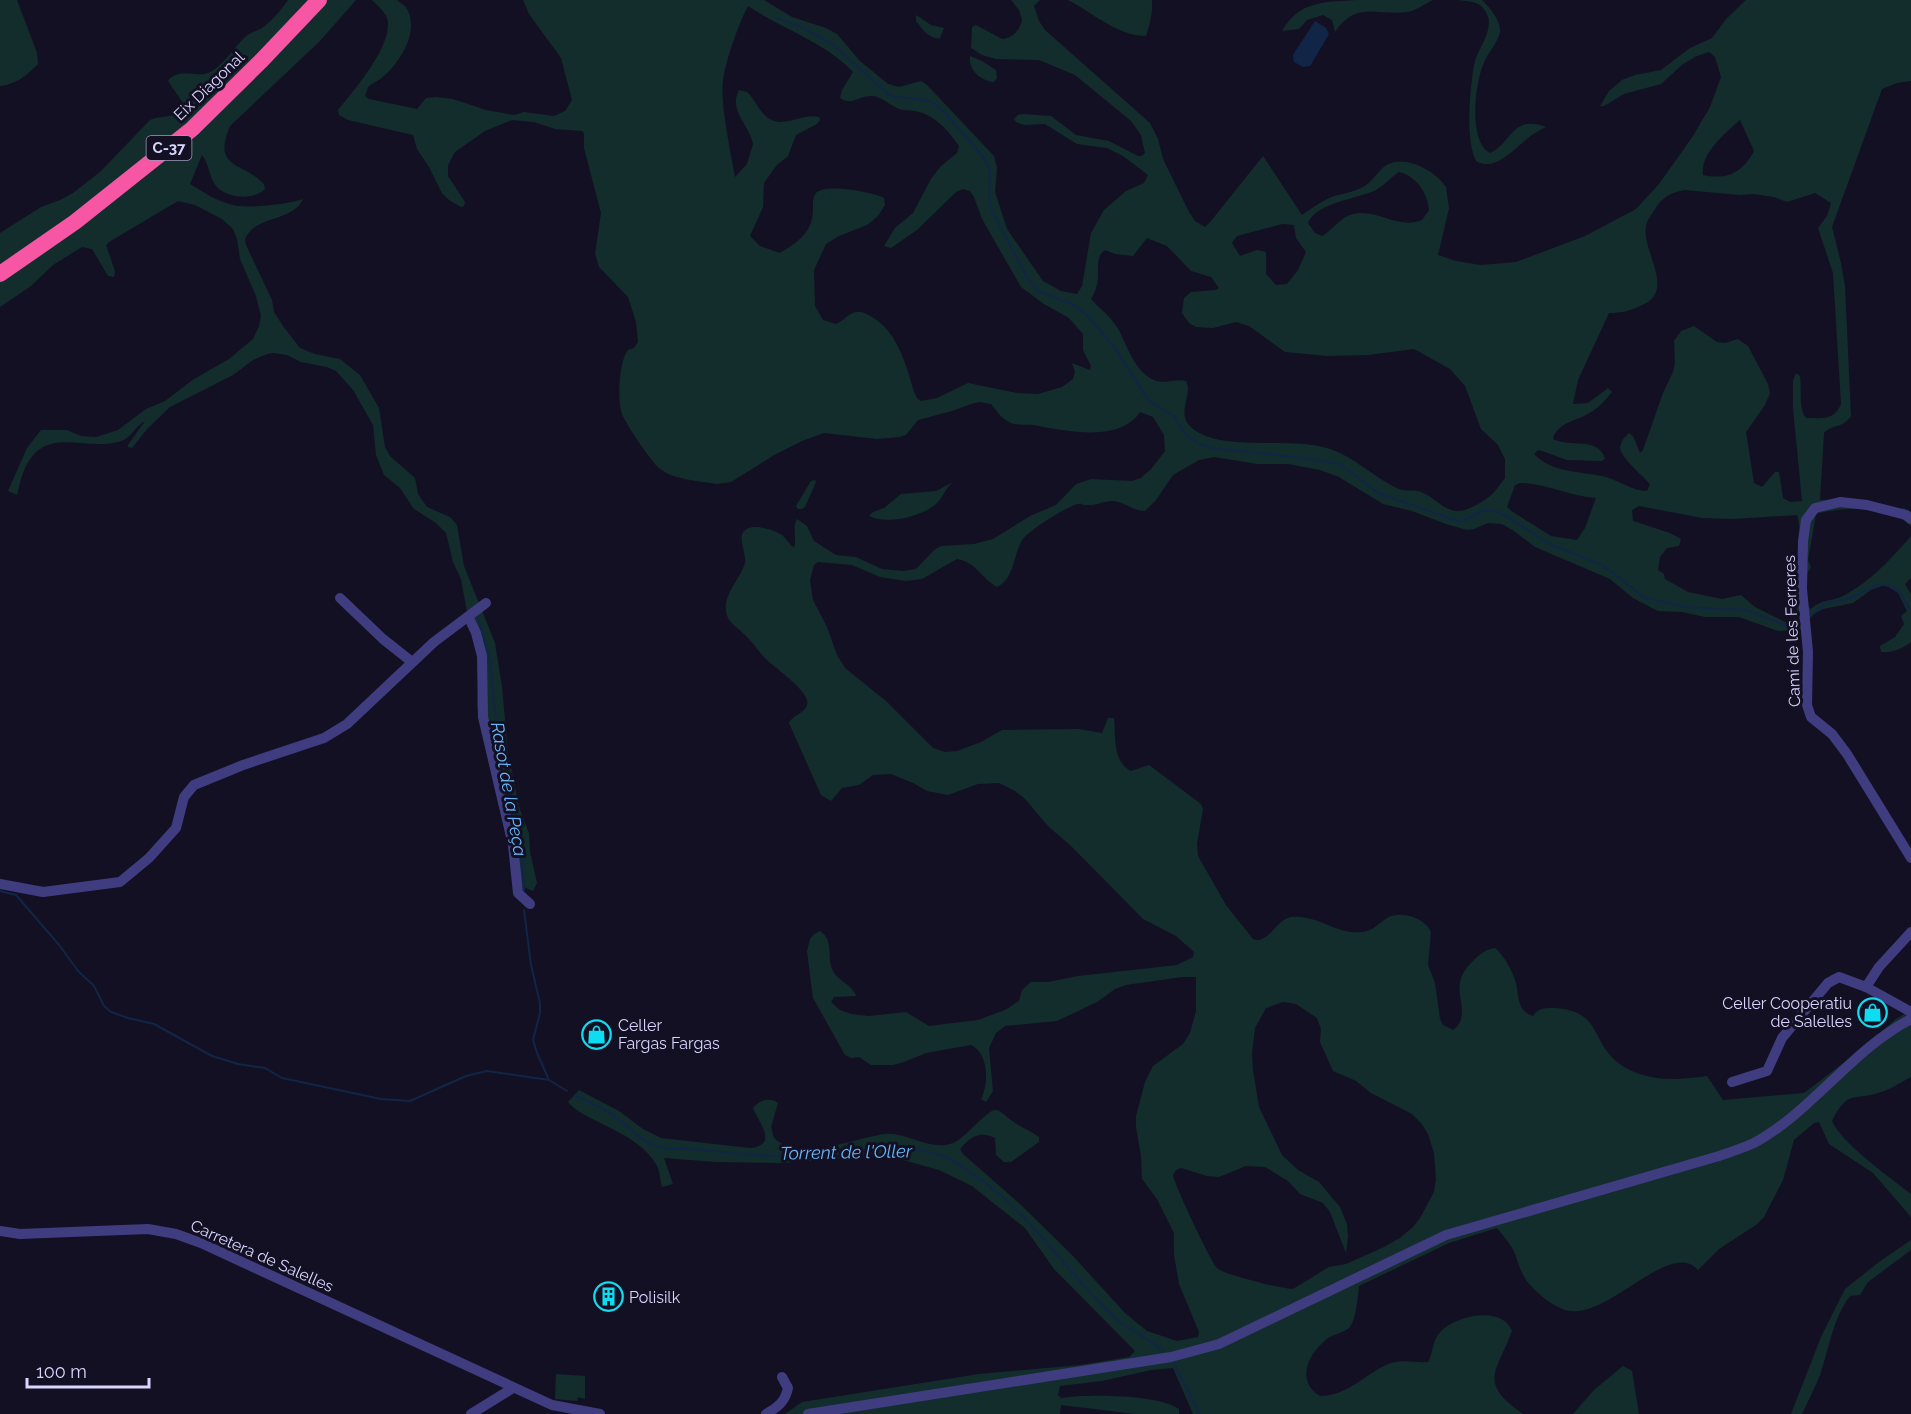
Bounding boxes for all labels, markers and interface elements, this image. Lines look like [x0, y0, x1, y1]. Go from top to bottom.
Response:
street label: Eix Diagonal [170, 47, 249, 124]
road number: C-37 [146, 136, 192, 160]
street label: Camí de les Ferreres [1780, 554, 1804, 707]
water label: Rasot de la Peça [487, 720, 531, 858]
place label: Celler Cooperatiu de Salelles [1722, 994, 1852, 1031]
shop icon: Celler Cooperatiu de Salelles [1857, 996, 1889, 1028]
place label: Celler Fargas Fargas [618, 1016, 720, 1053]
shop icon: Celler Fargas Fargas [581, 1018, 613, 1050]
water label: Torrent de l'Oller [780, 1140, 913, 1164]
street label: Carretera de Salelles [188, 1216, 337, 1296]
building icon: Polisilk [592, 1281, 624, 1313]
place label: Polisilk [629, 1288, 681, 1307]
scale bar [27, 1351, 148, 1389]
text: 100 m [36, 1361, 87, 1382]

